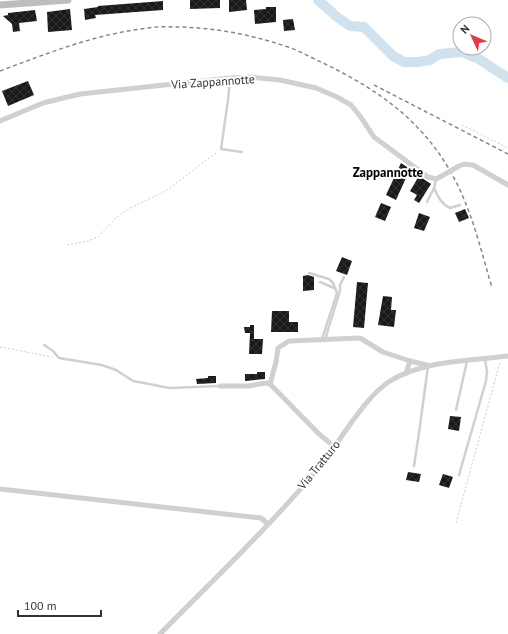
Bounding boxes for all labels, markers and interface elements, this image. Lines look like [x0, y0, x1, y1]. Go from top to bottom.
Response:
north arrow [452, 16, 492, 56]
text: N [457, 22, 472, 37]
street label: Via Zappannotte [170, 71, 255, 92]
district label: Zappannotte [353, 164, 424, 181]
street label: Via Tratturo [293, 437, 343, 493]
scale bar [18, 592, 101, 618]
text: 100 m [24, 598, 57, 613]

